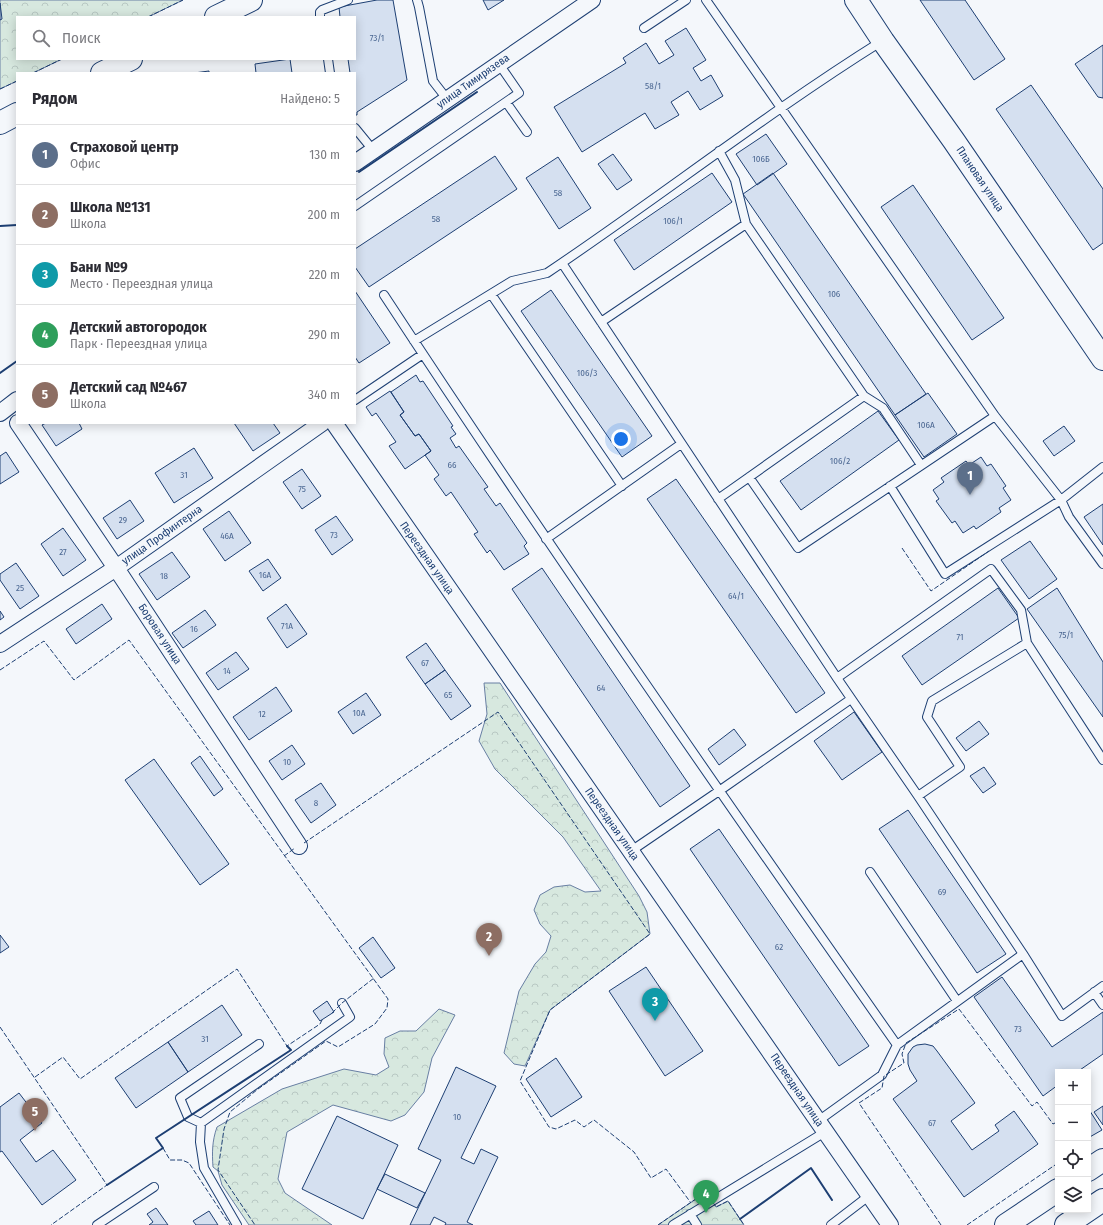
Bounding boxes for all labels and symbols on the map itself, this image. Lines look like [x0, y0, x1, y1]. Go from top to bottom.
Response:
house number: 73/1 [370, 33, 384, 43]
street label: улица Тимирязева [434, 51, 512, 111]
house number: 58/1 [645, 81, 661, 91]
street label: Плановая улица [953, 144, 1007, 214]
house number: 106Б [752, 154, 770, 164]
house number: 58 [554, 188, 563, 198]
house number: 58 [432, 214, 441, 224]
house number: 106/1 [663, 216, 683, 226]
house number: 106 [828, 289, 841, 299]
house number: 106/3 [577, 368, 597, 378]
house number: 106А [917, 420, 935, 430]
your location [611, 429, 631, 449]
house number: 106/2 [830, 456, 850, 466]
house number: 66 [448, 460, 457, 470]
pin: 1 [957, 462, 983, 495]
house number: 31 [180, 470, 188, 480]
house number: 75 [298, 484, 306, 494]
street label: улица Профинтерна [119, 502, 205, 568]
house number: 29 [119, 515, 127, 525]
street label: Переездная улица [397, 519, 457, 597]
house number: 73 [330, 530, 338, 540]
house number: 46А [220, 531, 234, 541]
house number: 27 [59, 547, 67, 557]
house number: 16А [259, 570, 272, 580]
house number: 18 [160, 571, 169, 581]
house number: 25 [16, 583, 24, 593]
house number: 64/1 [728, 591, 744, 601]
street label: Боровая улица [136, 601, 184, 667]
house number: 71А [281, 621, 293, 631]
house number: 16 [190, 624, 199, 634]
house number: 75/1 [1059, 630, 1073, 640]
house number: 71 [956, 632, 964, 642]
house number: 67 [421, 658, 429, 668]
house number: 14 [223, 666, 232, 676]
house number: 64 [597, 683, 606, 693]
house number: 65 [444, 690, 452, 700]
house number: 10А [353, 708, 366, 718]
house number: 12 [258, 709, 266, 719]
house number: 10 [283, 757, 291, 767]
street label: Переездная улица [582, 785, 642, 863]
house number: 8 [314, 798, 319, 808]
house number: 69 [938, 887, 946, 897]
pin: 2 [476, 923, 502, 956]
house number: 62 [775, 942, 783, 952]
pin: 3 [642, 988, 668, 1021]
house number: 73 [1014, 1024, 1022, 1034]
house number: 31 [201, 1034, 209, 1044]
street label: Переездная улица [768, 1051, 826, 1129]
pin: 5 [22, 1098, 48, 1131]
house number: 10 [453, 1112, 461, 1122]
house number: 67 [928, 1118, 936, 1128]
pin: 4 [693, 1180, 719, 1213]

